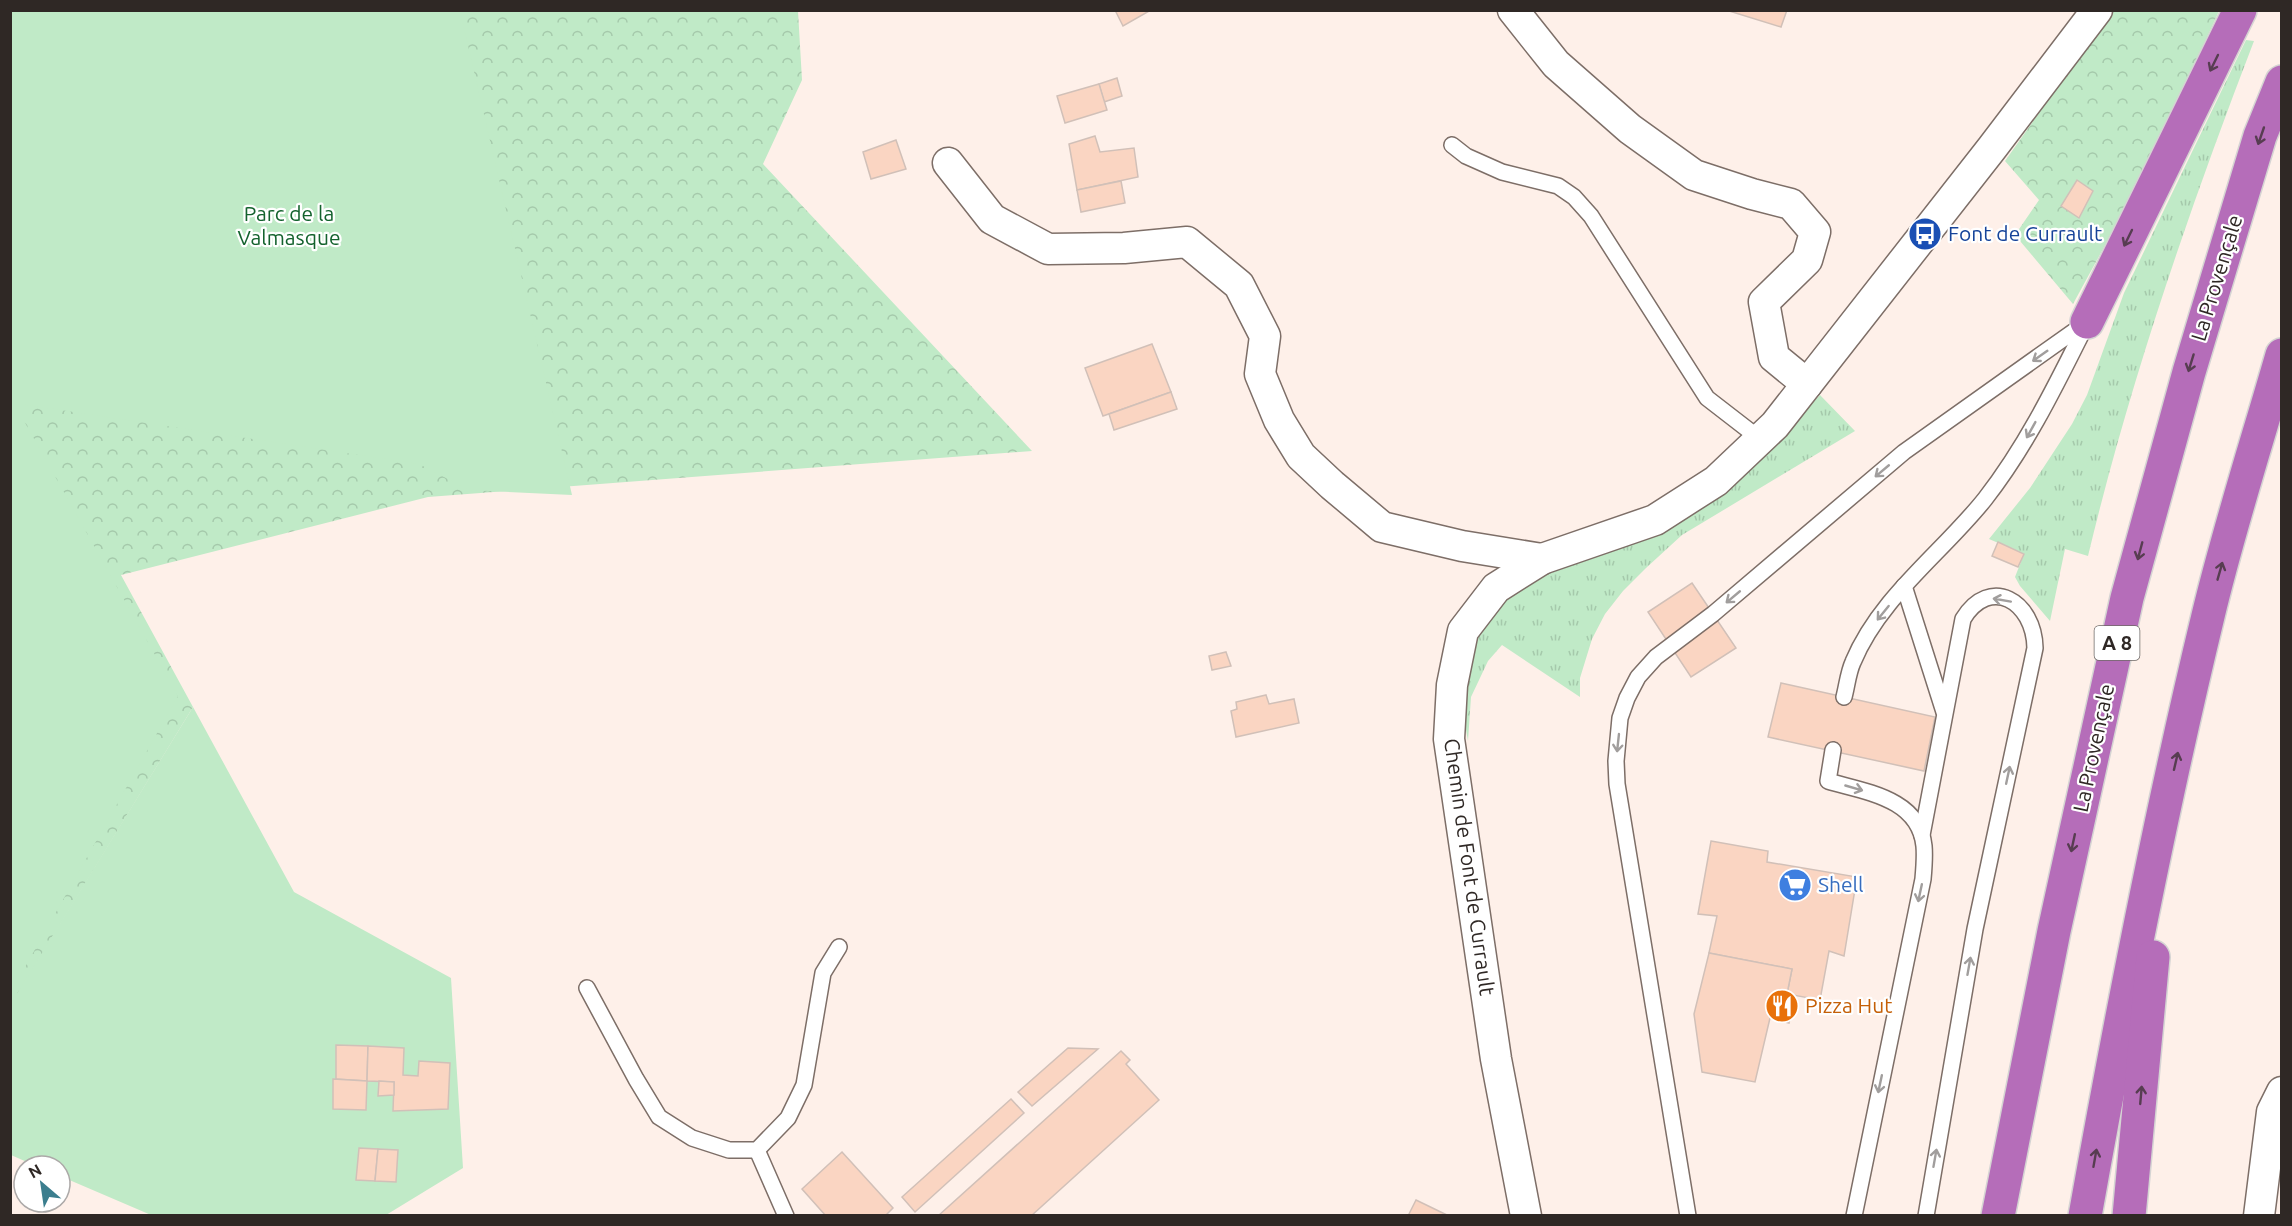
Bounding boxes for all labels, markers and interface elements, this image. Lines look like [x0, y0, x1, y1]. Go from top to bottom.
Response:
one-way arrow [2208, 54, 2219, 72]
one-way arrow [2254, 126, 2265, 145]
park label: Parc de la Valmasque [237, 201, 341, 249]
street label: La Provençale [2185, 212, 2247, 344]
bus stop icon: Font de Currault [1907, 216, 1943, 252]
place label: Font de Currault [1948, 221, 2102, 245]
one-way arrow [2122, 229, 2134, 247]
one-way arrow [2032, 350, 2048, 362]
one-way arrow [2185, 353, 2196, 372]
one-way arrow [2025, 421, 2037, 438]
one-way arrow [1875, 464, 1890, 478]
one-way arrow [2133, 541, 2145, 560]
one-way arrow [2215, 562, 2227, 581]
one-way arrow [1725, 590, 1741, 603]
one-way arrow [1993, 594, 2012, 605]
one-way arrow [1876, 605, 1889, 621]
road number: A 8 [2094, 626, 2140, 660]
street label: La Provençale [2068, 682, 2118, 814]
one-way arrow [1612, 733, 1623, 752]
street label: Chemin de Font de Currault [1440, 737, 1500, 997]
one-way arrow [2170, 752, 2182, 771]
one-way arrow [2003, 766, 2015, 785]
one-way arrow [1844, 783, 1863, 795]
one-way arrow [2067, 833, 2078, 853]
supermarket icon: Shell [1777, 867, 1813, 903]
place label: Shell [1818, 872, 1864, 896]
one-way arrow [1914, 883, 1925, 902]
one-way arrow [1964, 956, 1975, 976]
restaurant icon: Pizza Hut [1764, 988, 1800, 1024]
place label: Pizza Hut [1805, 993, 1892, 1017]
one-way arrow [1874, 1074, 1885, 1093]
one-way arrow [2136, 1085, 2147, 1105]
one-way arrow [1930, 1148, 1941, 1168]
one-way arrow [2090, 1149, 2101, 1168]
north arrow [12, 1154, 72, 1214]
text: N [25, 1160, 44, 1182]

